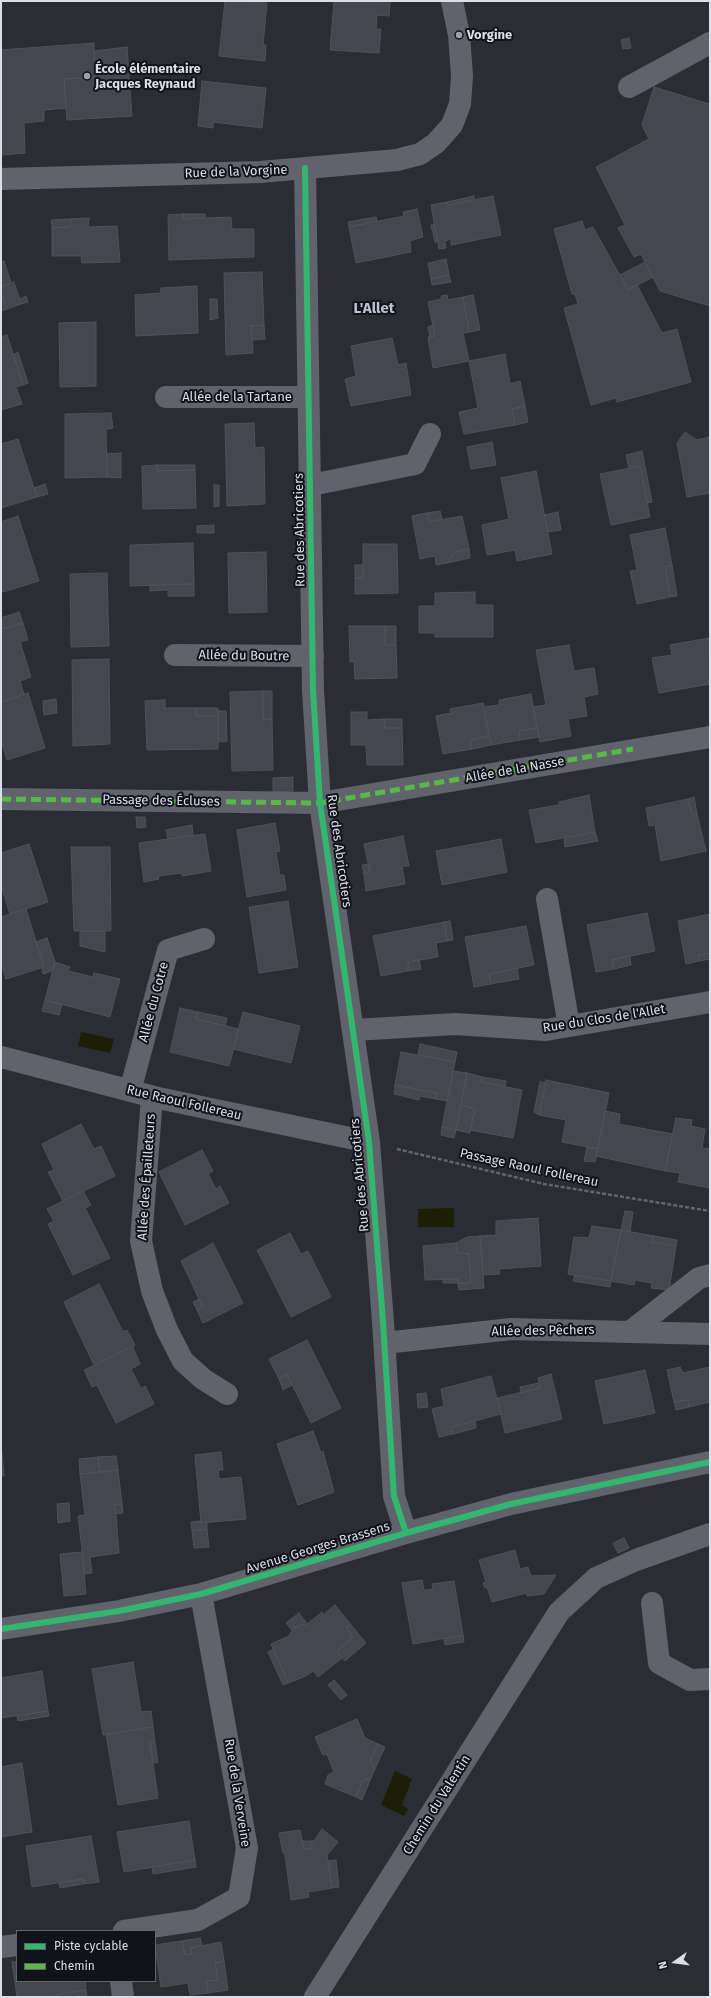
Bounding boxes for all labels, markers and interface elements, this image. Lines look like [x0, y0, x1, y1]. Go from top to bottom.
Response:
place label: Vorgine [467, 27, 512, 43]
marker: Vorgine [454, 30, 464, 40]
place label: École élémentaire Jacques Reynaud [95, 61, 201, 92]
marker: École élémentaire Jacques Reynaud [82, 71, 92, 81]
street label: Rue de la Vorgine [184, 162, 288, 182]
district label: L'Allet [353, 300, 395, 318]
street label: Allée de la Tartane [182, 389, 292, 405]
street label: Rue des Abricotiers [291, 473, 309, 587]
street label: Allée du Boutre [198, 647, 290, 665]
street label: Allée de la Nasse [464, 754, 566, 786]
street label: Passage des Écluses [102, 792, 220, 810]
street label: Rue des Abricotiers [323, 793, 355, 909]
street label: Allée du Cotre [136, 960, 172, 1044]
street label: Rue du Clos de l'Allet [542, 1002, 666, 1036]
street label: Rue Raoul Follereau [125, 1082, 243, 1124]
street label: Allée des Épailleteurs [135, 1113, 159, 1241]
street label: Rue des Abricotiers [347, 1117, 373, 1233]
street label: Passage Raoul Follereau [458, 1146, 600, 1190]
street label: Allée des Pêchers [491, 1322, 595, 1340]
street label: Avenue Georges Brassens [244, 1519, 392, 1577]
street label: Rue de la Verveine [221, 1738, 253, 1848]
street label: Chemin du Valentin [400, 1752, 474, 1858]
legend [16, 1930, 156, 1982]
text: Piste cyclable [54, 1939, 128, 1953]
north arrow [655, 1942, 695, 1982]
text: Chemin [54, 1959, 95, 1973]
text: N [656, 1960, 670, 1970]

